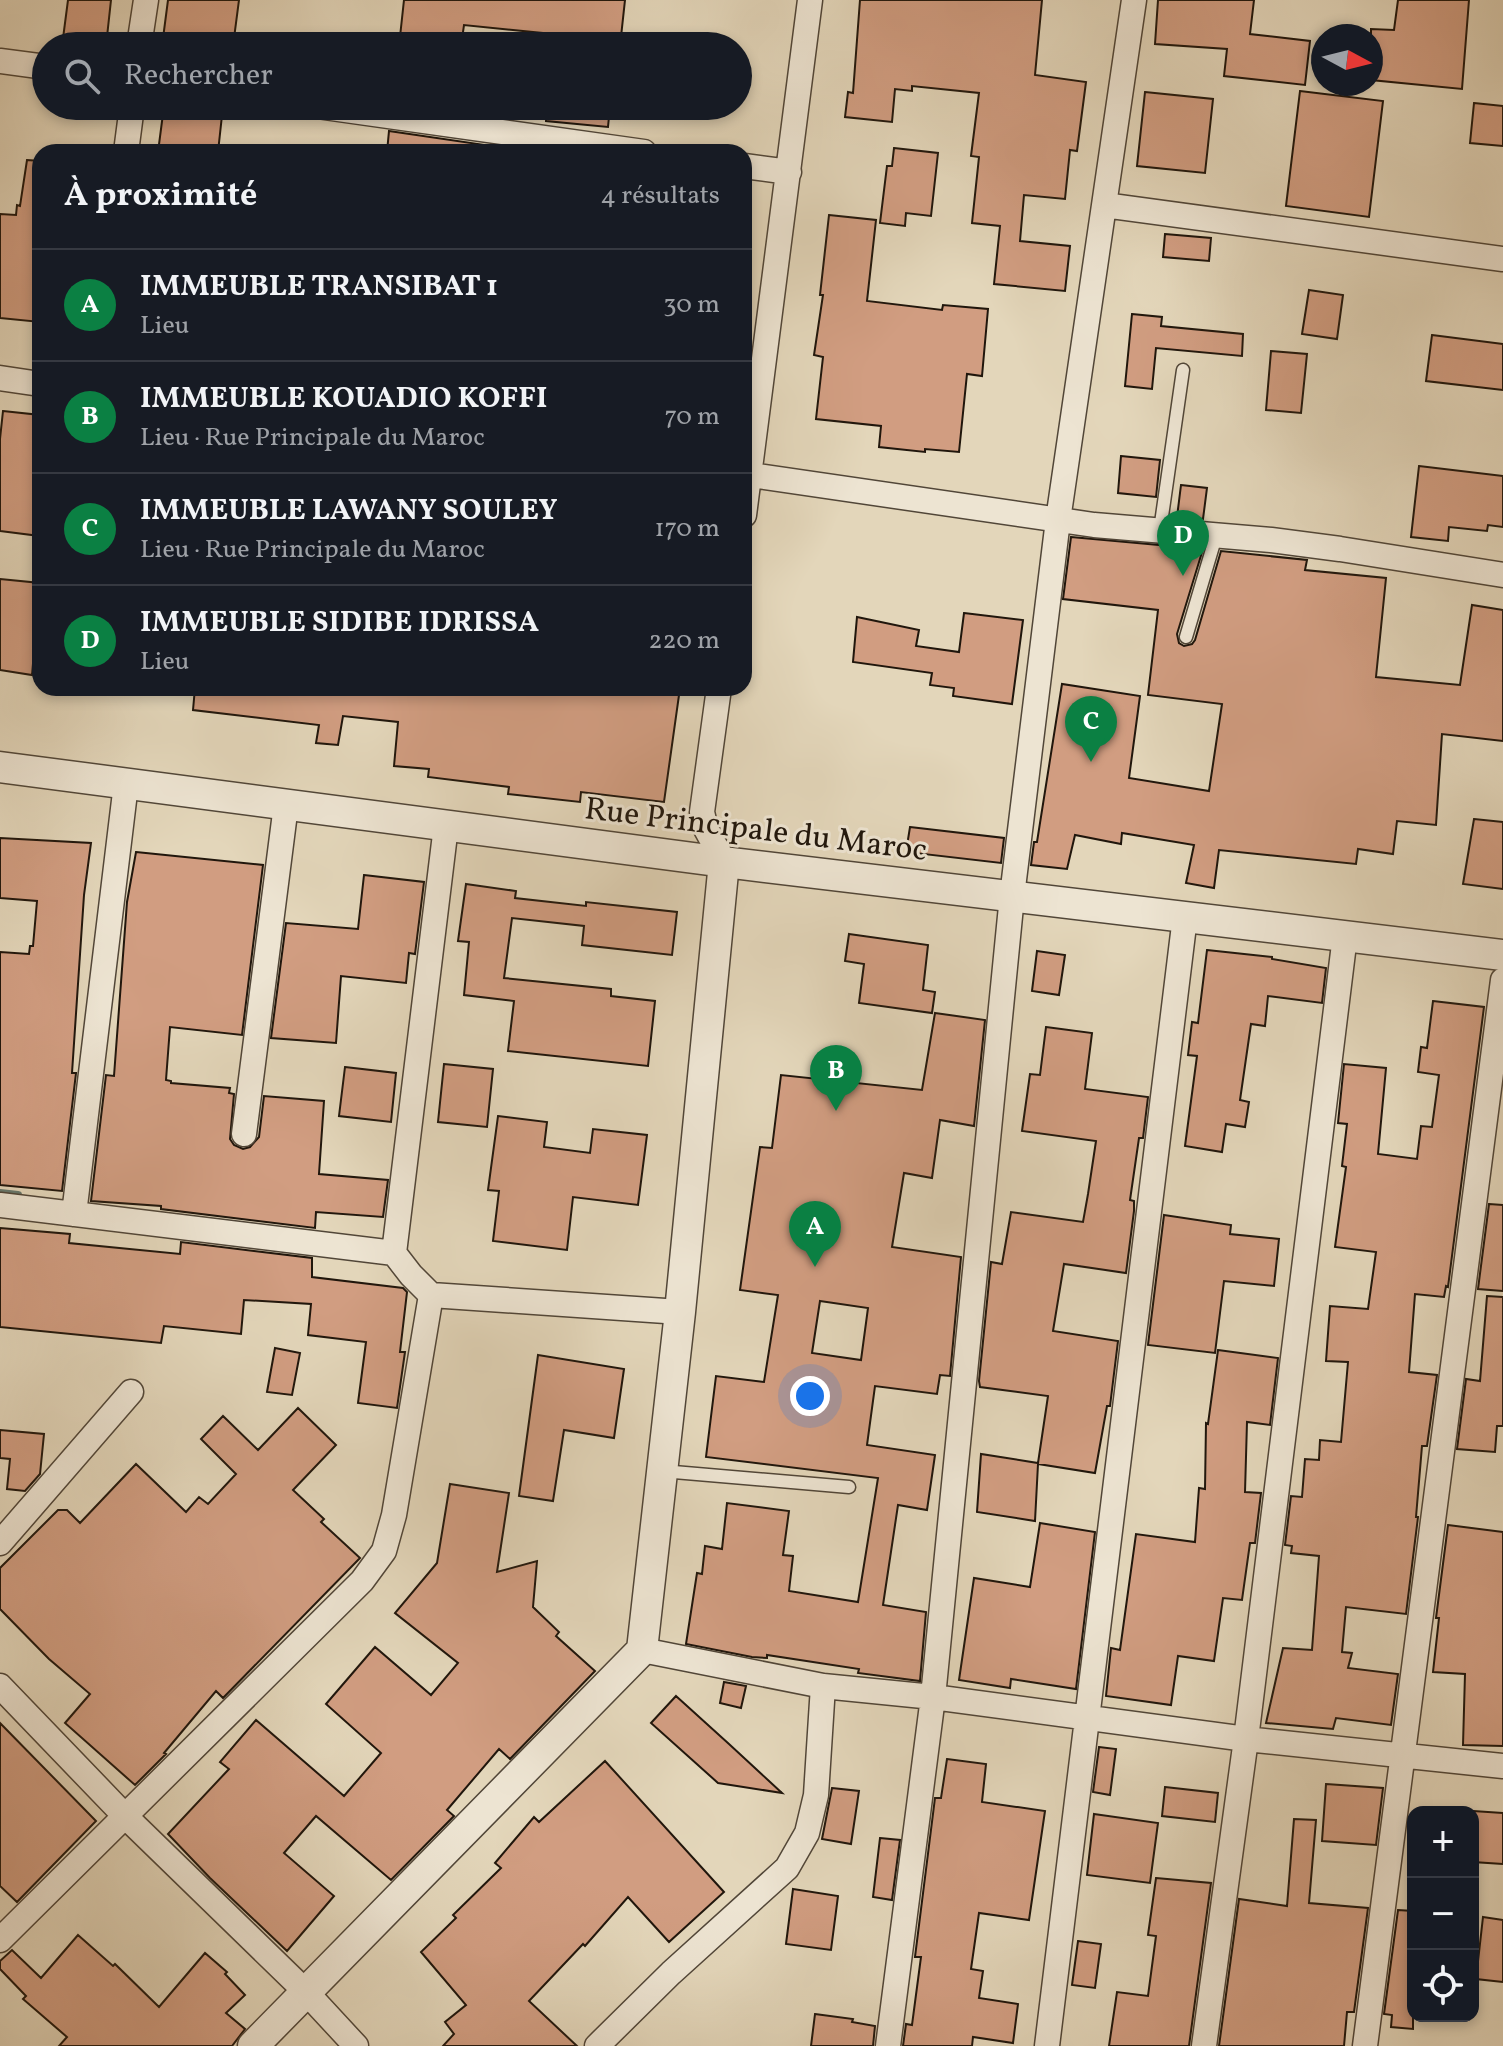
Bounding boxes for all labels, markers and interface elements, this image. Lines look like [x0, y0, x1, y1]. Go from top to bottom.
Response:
north arrow [1311, 24, 1383, 96]
search box [32, 32, 752, 120]
icon: search [60, 54, 104, 98]
text: Rechercher [124, 55, 273, 97]
text: À proximité [64, 173, 257, 220]
text: 4 résultats [601, 178, 720, 214]
text: IMMEUBLE TRANSIBAT 1 [140, 266, 498, 308]
text: A [81, 287, 99, 323]
text: 30 m [663, 287, 720, 323]
text: Lieu [140, 308, 189, 344]
text: IMMEUBLE KOUADIO KOFFI [140, 378, 547, 420]
text: B [81, 399, 99, 435]
text: 70 m [665, 399, 720, 435]
text: Lieu · Rue Principale du Maroc [140, 420, 485, 456]
text: IMMEUBLE LAWANY SOULEY [140, 490, 558, 532]
pin: D [1157, 510, 1209, 576]
text: C [82, 511, 98, 547]
text: 170 m [655, 511, 720, 547]
text: Lieu · Rue Principale du Maroc [140, 532, 485, 568]
text: IMMEUBLE SIDIBE IDRISSA [140, 602, 539, 644]
text: D [80, 623, 100, 659]
text: 220 m [648, 623, 720, 659]
text: Lieu [140, 644, 189, 680]
pin: C [1065, 696, 1117, 762]
street label: Rue Principale du Maroc [582, 788, 929, 874]
pin: B [810, 1045, 862, 1111]
pin: A [789, 1201, 841, 1267]
your location [790, 1376, 830, 1416]
map controls [1407, 1806, 1479, 2022]
button: + [1407, 1806, 1479, 1878]
button: − [1407, 1878, 1479, 1950]
button: locate [1407, 1950, 1479, 2022]

